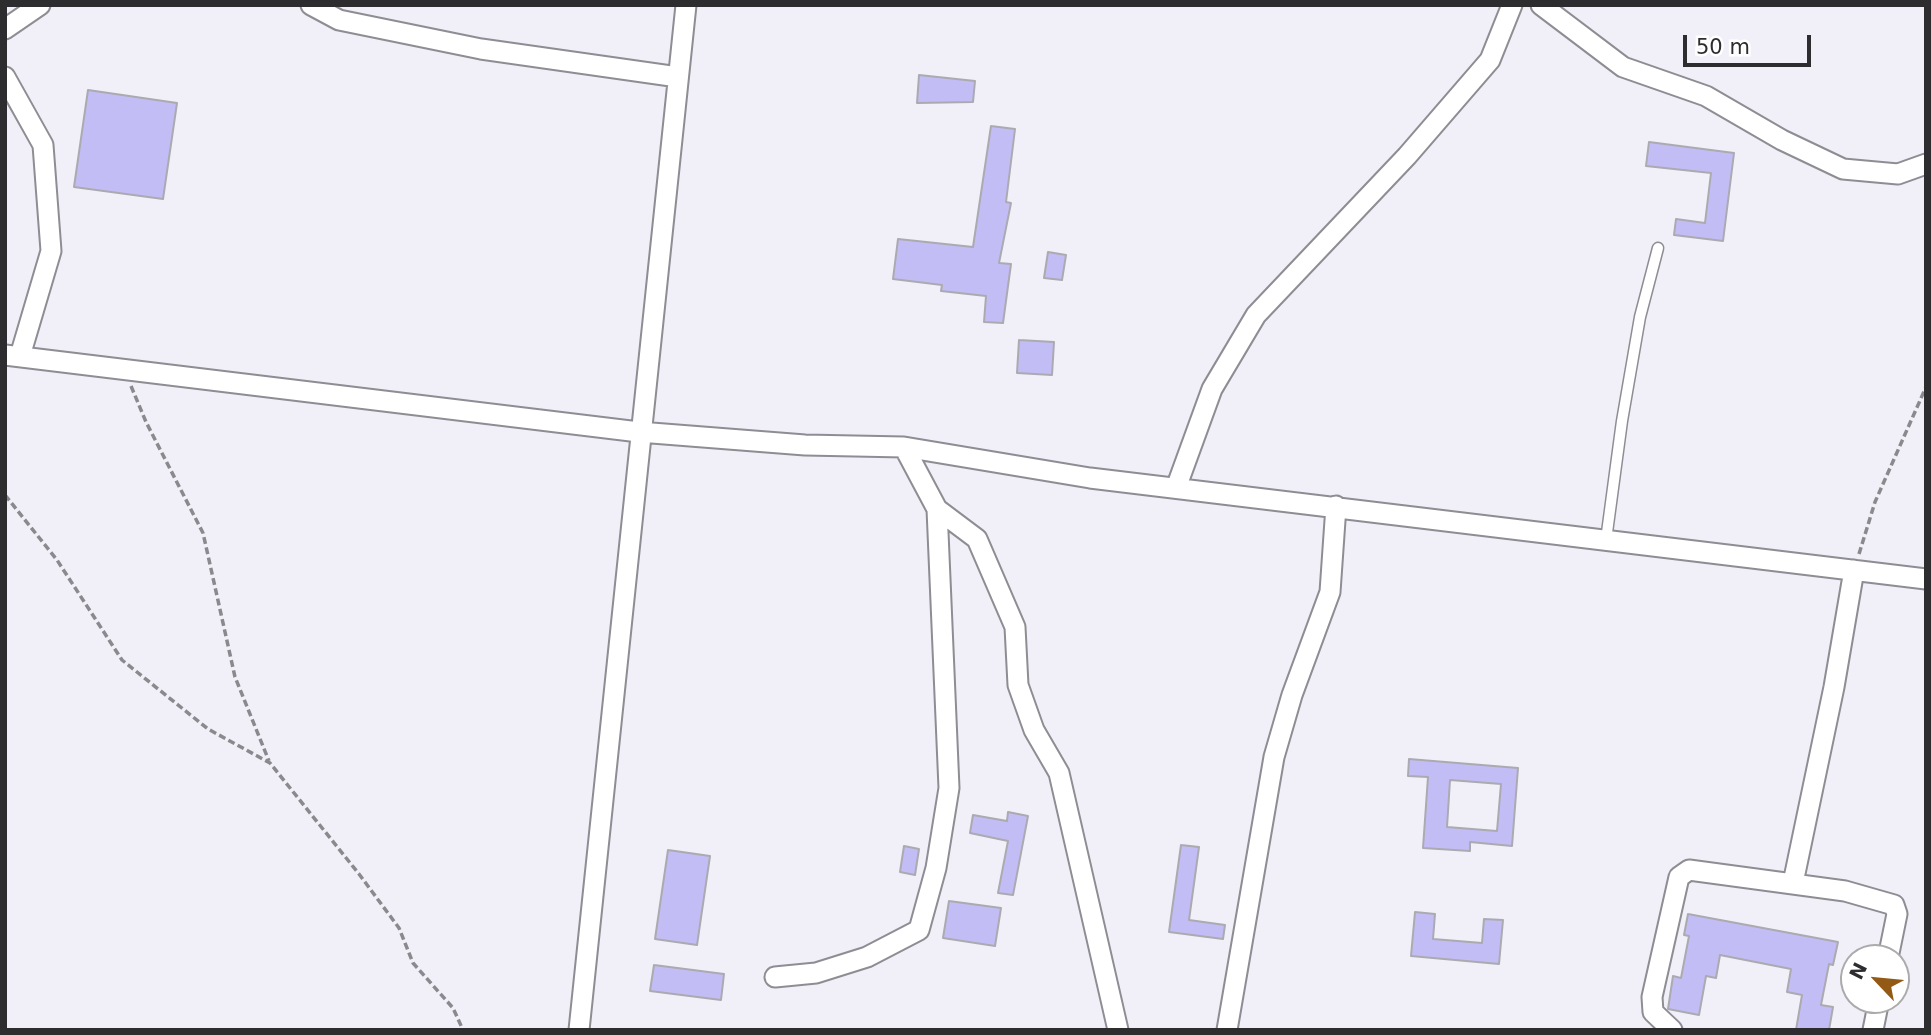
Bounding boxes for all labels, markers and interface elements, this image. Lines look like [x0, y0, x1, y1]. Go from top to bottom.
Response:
scale bar [1686, 21, 1814, 65]
text: 50 m [1696, 35, 1750, 59]
north arrow [1840, 944, 1910, 1014]
text: N [1845, 959, 1871, 983]

